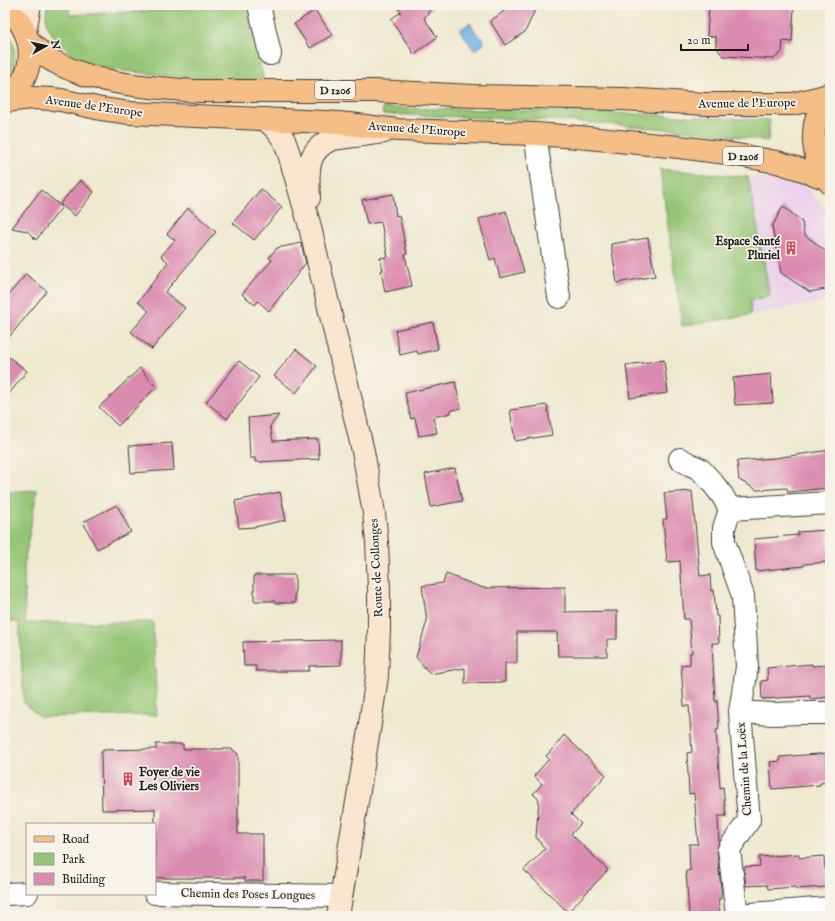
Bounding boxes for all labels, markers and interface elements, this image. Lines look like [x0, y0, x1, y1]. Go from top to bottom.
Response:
north arrow [26, 26, 66, 66]
scale bar [681, 26, 748, 52]
text: 20 m [687, 33, 710, 48]
text: N [47, 38, 63, 51]
road number: D 1206 [315, 81, 355, 99]
street label: Avenue de l'Europe [43, 92, 144, 122]
street label: Avenue de l'Europe [697, 95, 797, 113]
street label: Avenue de l'Europe [367, 119, 467, 141]
road number: D 1206 [723, 147, 763, 165]
place label: Espace Santé Pluriel [715, 234, 781, 263]
building icon: Espace Santé Pluriel [783, 240, 799, 256]
street label: Route de Collonges [366, 518, 387, 618]
street label: Chemin de la Loëx [734, 721, 755, 816]
place label: Foyer de vie Les Oliviers [138, 765, 200, 794]
building icon: Foyer de vie Les Oliviers [120, 771, 136, 787]
legend [26, 823, 156, 895]
text: Road [62, 832, 90, 847]
text: Park [62, 852, 85, 867]
text: Building [62, 872, 106, 887]
street label: Chemin des Poses Longues [181, 886, 315, 903]

